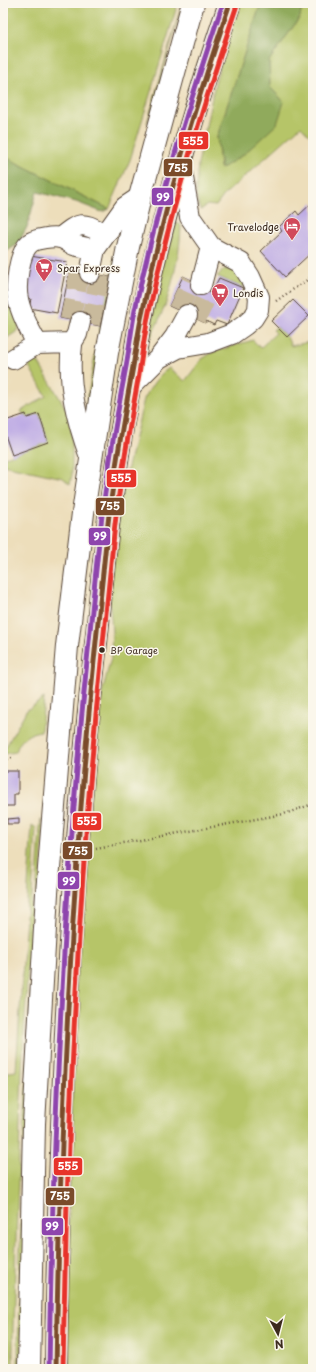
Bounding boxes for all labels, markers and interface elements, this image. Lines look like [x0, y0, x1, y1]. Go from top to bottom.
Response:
line badge: 555 [178, 131, 209, 150]
text: 555 [182, 132, 204, 149]
line badge: 755 [163, 158, 193, 177]
text: 755 [168, 159, 188, 176]
line badge: 99 [151, 187, 174, 206]
text: 99 [156, 188, 170, 205]
hotel icon: Travelodge [282, 216, 302, 241]
place label: Travelodge [227, 219, 279, 234]
supermarket icon: Spar Express [34, 257, 54, 282]
place label: Spar Express [57, 260, 120, 275]
supermarket icon: Londis [210, 282, 230, 307]
place label: Londis [233, 285, 264, 300]
line badge: 555 [106, 469, 137, 488]
text: 555 [110, 469, 132, 486]
line badge: 755 [95, 497, 125, 516]
text: 755 [100, 497, 120, 514]
line badge: 99 [88, 527, 111, 546]
text: 99 [93, 527, 107, 544]
place label: BP Garage [110, 643, 158, 657]
marker: BP Garage [97, 645, 107, 655]
line badge: 555 [72, 812, 102, 831]
text: 555 [76, 812, 98, 829]
line badge: 755 [62, 841, 93, 860]
text: 755 [68, 842, 88, 859]
line badge: 99 [57, 871, 80, 890]
text: 99 [62, 872, 76, 889]
line badge: 555 [53, 1157, 83, 1176]
text: 555 [57, 1157, 79, 1174]
line badge: 755 [45, 1187, 75, 1206]
text: 755 [50, 1187, 70, 1204]
line badge: 99 [41, 1217, 64, 1236]
text: 99 [45, 1217, 59, 1234]
north arrow [258, 1314, 298, 1354]
text: N [274, 1335, 285, 1353]

